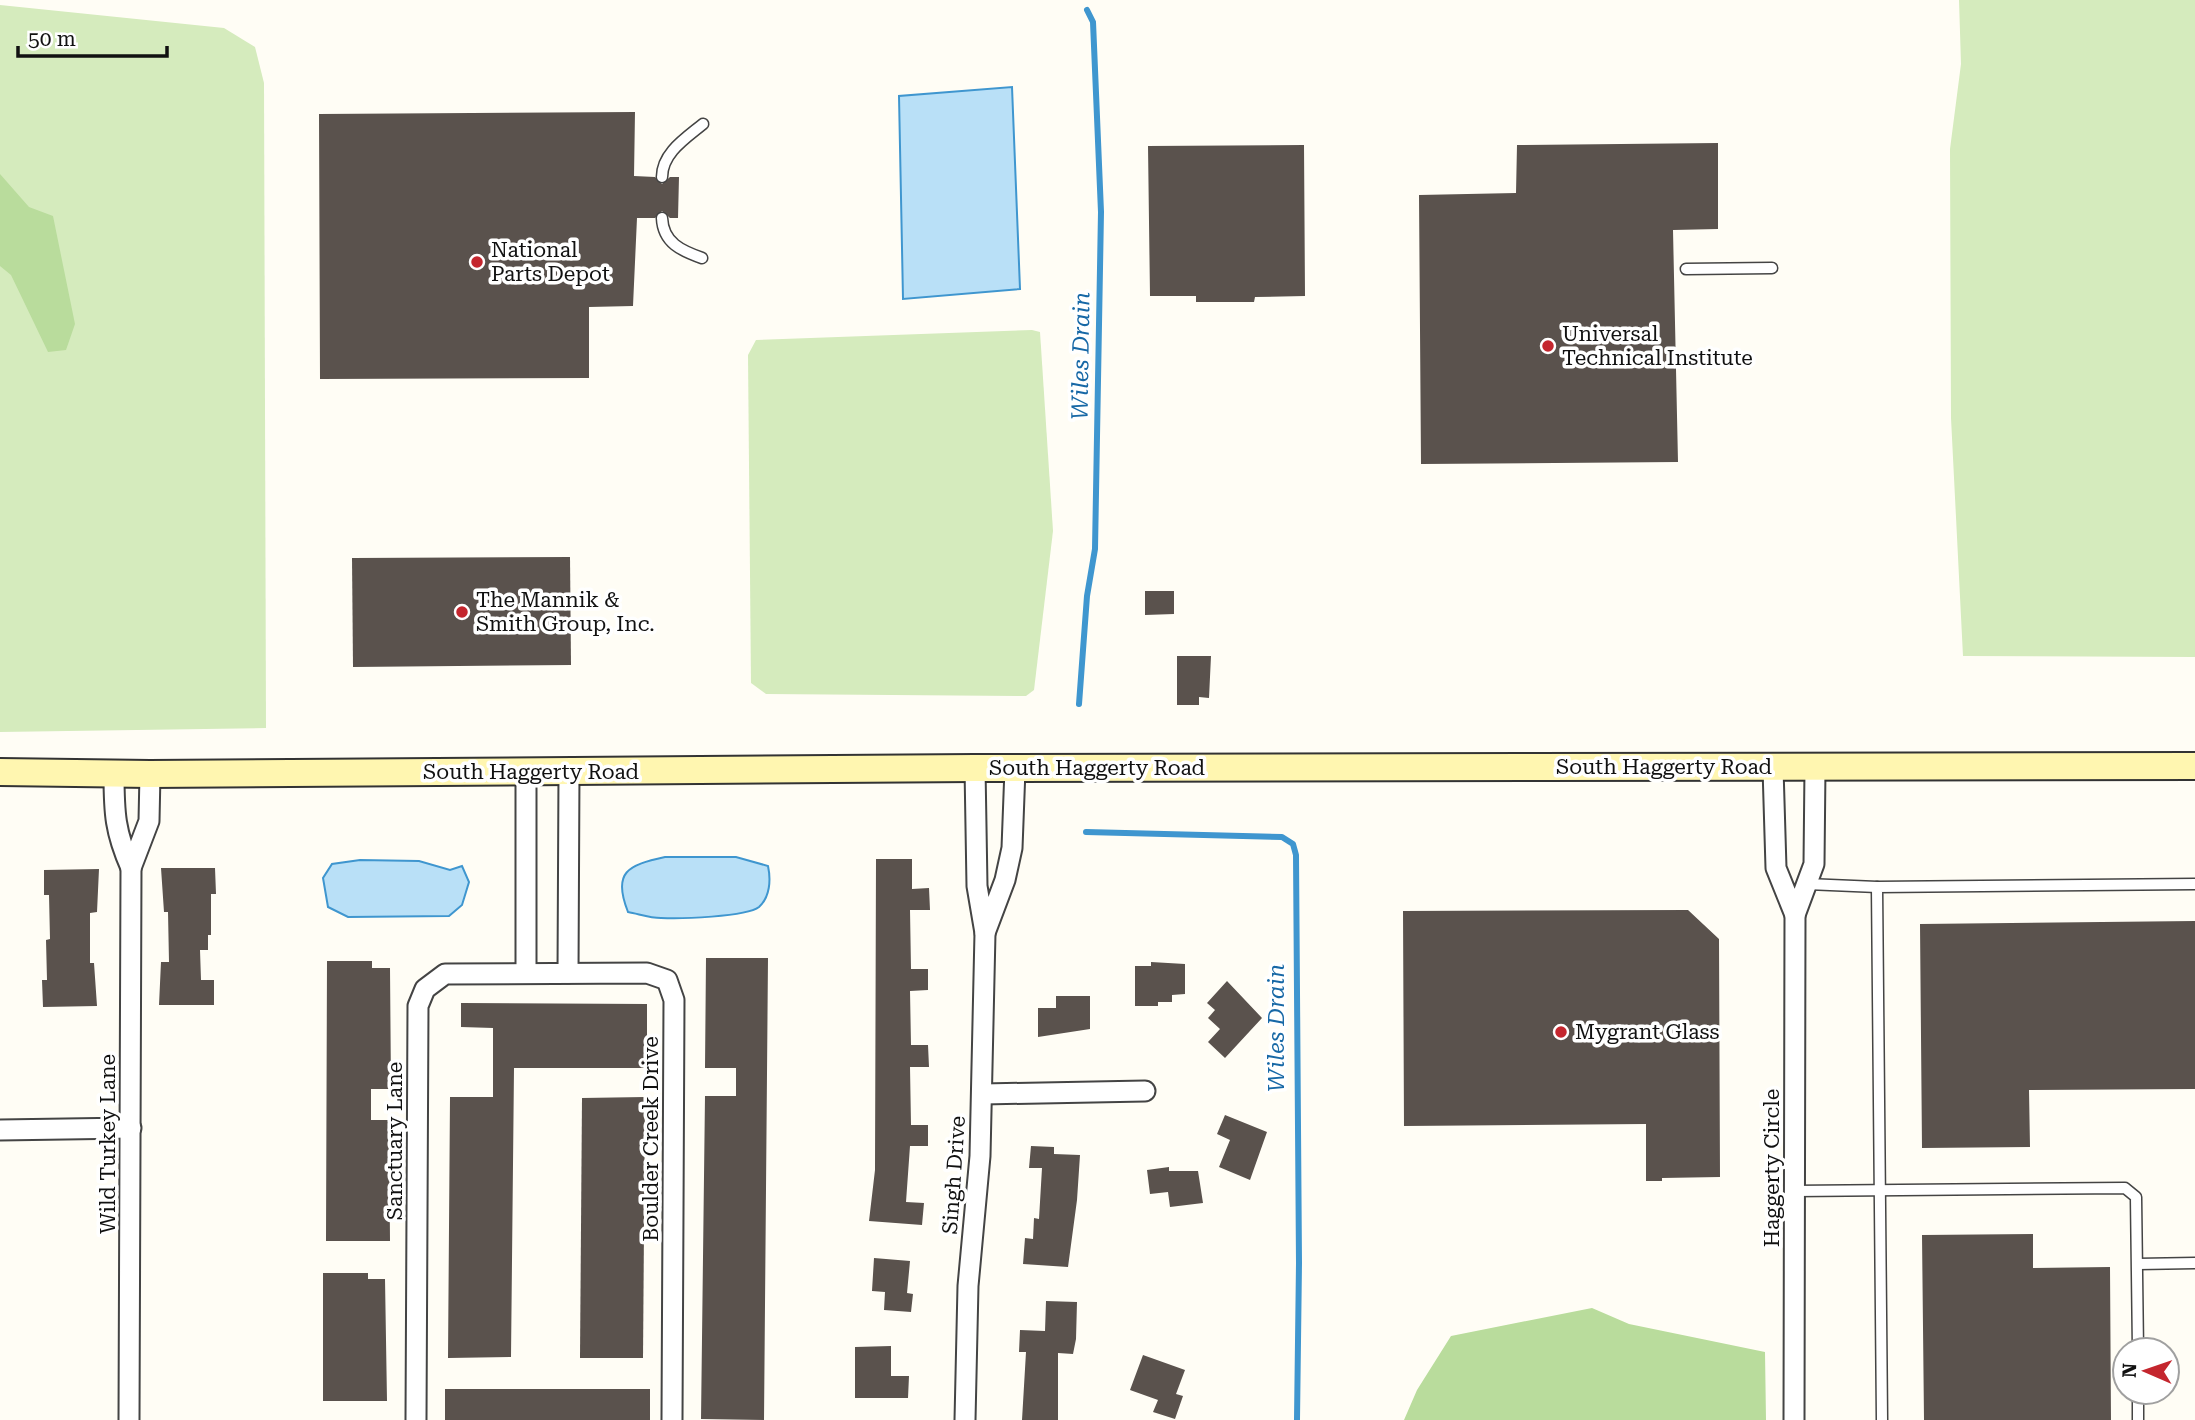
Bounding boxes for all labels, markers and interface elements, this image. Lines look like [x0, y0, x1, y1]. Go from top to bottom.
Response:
scale bar [18, 14, 166, 58]
text: 50 m [28, 27, 76, 51]
place label: National Parts Depot [491, 238, 610, 286]
marker: National Parts Depot [469, 254, 485, 270]
water label: Wiles Drain [1066, 292, 1096, 420]
place label: Universal Technical Institute [1562, 322, 1753, 370]
marker: Universal Technical Institute [1540, 338, 1556, 354]
place label: The Mannik & Smith Group, Inc. [476, 588, 655, 636]
marker: The Mannik & Smith Group, Inc. [454, 604, 470, 620]
street label: South Haggerty Road [1556, 755, 1773, 779]
street label: South Haggerty Road [989, 756, 1206, 780]
street label: South Haggerty Road [423, 760, 640, 784]
water label: Wiles Drain [1263, 964, 1290, 1092]
place label: Mygrant Glass [1575, 1020, 1719, 1044]
marker: Mygrant Glass [1553, 1024, 1569, 1040]
street label: Boulder Creek Drive [639, 1036, 663, 1242]
street label: Wild Turkey Lane [96, 1054, 120, 1234]
street label: Sanctuary Lane [383, 1062, 407, 1220]
street label: Haggerty Circle [1760, 1089, 1784, 1247]
street label: Singh Drive [938, 1115, 970, 1235]
north arrow [2111, 1336, 2181, 1406]
text: N [2118, 1362, 2141, 1378]

